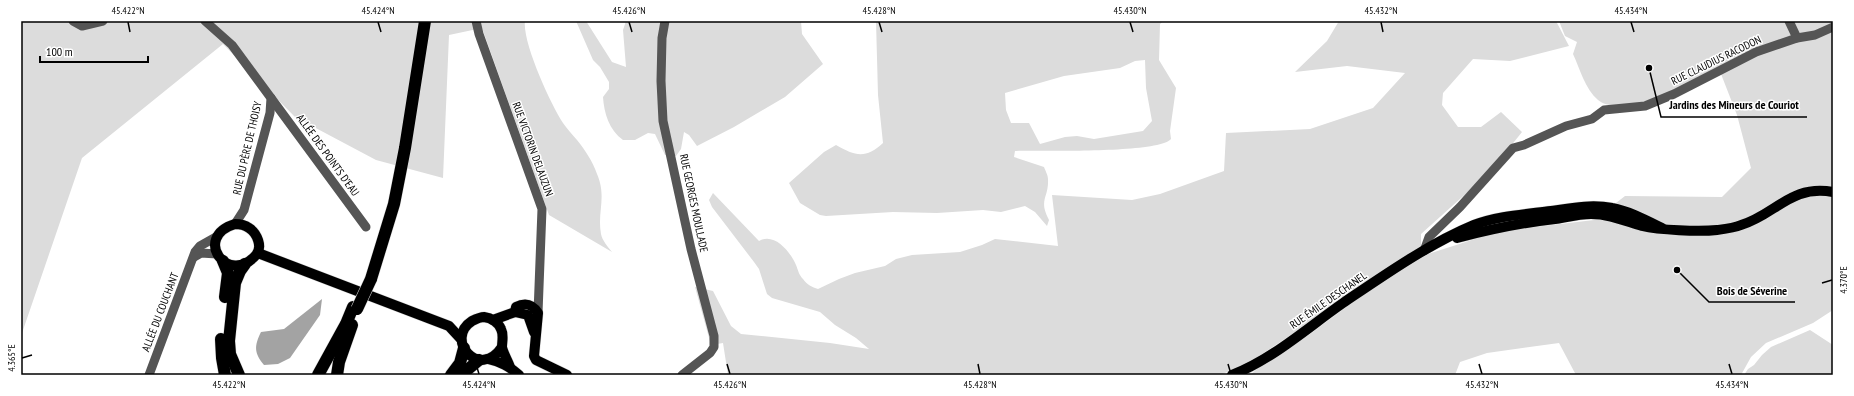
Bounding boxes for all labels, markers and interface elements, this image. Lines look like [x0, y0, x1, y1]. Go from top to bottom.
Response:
text: 45.422°N [111, 4, 145, 17]
text: 45.424°N [361, 4, 395, 17]
text: 45.426°N [612, 4, 646, 17]
text: 45.428°N [862, 4, 896, 17]
text: 45.430°N [1113, 4, 1147, 17]
text: 45.432°N [1364, 4, 1398, 17]
text: 45.434°N [1614, 4, 1648, 17]
street label: RUE CLAUDIUS RACODON [1669, 32, 1763, 88]
scale bar [40, 38, 148, 64]
text: 100 m [46, 44, 73, 59]
callout: Jardins des Mineurs de Couriot [1661, 93, 1807, 117]
text: Jardins des Mineurs de Couriot [1668, 97, 1799, 112]
street label: RUE DU PÈRE DE THOISY [229, 100, 265, 196]
street label: RUE VICTORIN DELAUZUN [509, 100, 557, 198]
street label: ALLÉE DES POINTS D'EAU [294, 111, 363, 199]
street label: RUE GEORGES MOULLADE [677, 153, 711, 254]
text: 4.370°E [1837, 266, 1850, 294]
street label: RUE ÉMILE DESCHANEL [1287, 268, 1369, 332]
street label: ALLÉE DU COUCHANT [139, 270, 182, 353]
callout: Bois de Séverine [1709, 278, 1795, 302]
text: Bois de Séverine [1717, 283, 1787, 298]
text: 4.365°E [5, 344, 18, 372]
text: 45.422°N [212, 378, 246, 391]
text: 45.424°N [462, 378, 496, 391]
text: 45.426°N [713, 378, 747, 391]
text: 45.428°N [963, 378, 997, 391]
text: 45.430°N [1214, 378, 1248, 391]
text: 45.432°N [1465, 378, 1499, 391]
text: 45.434°N [1715, 378, 1749, 391]

